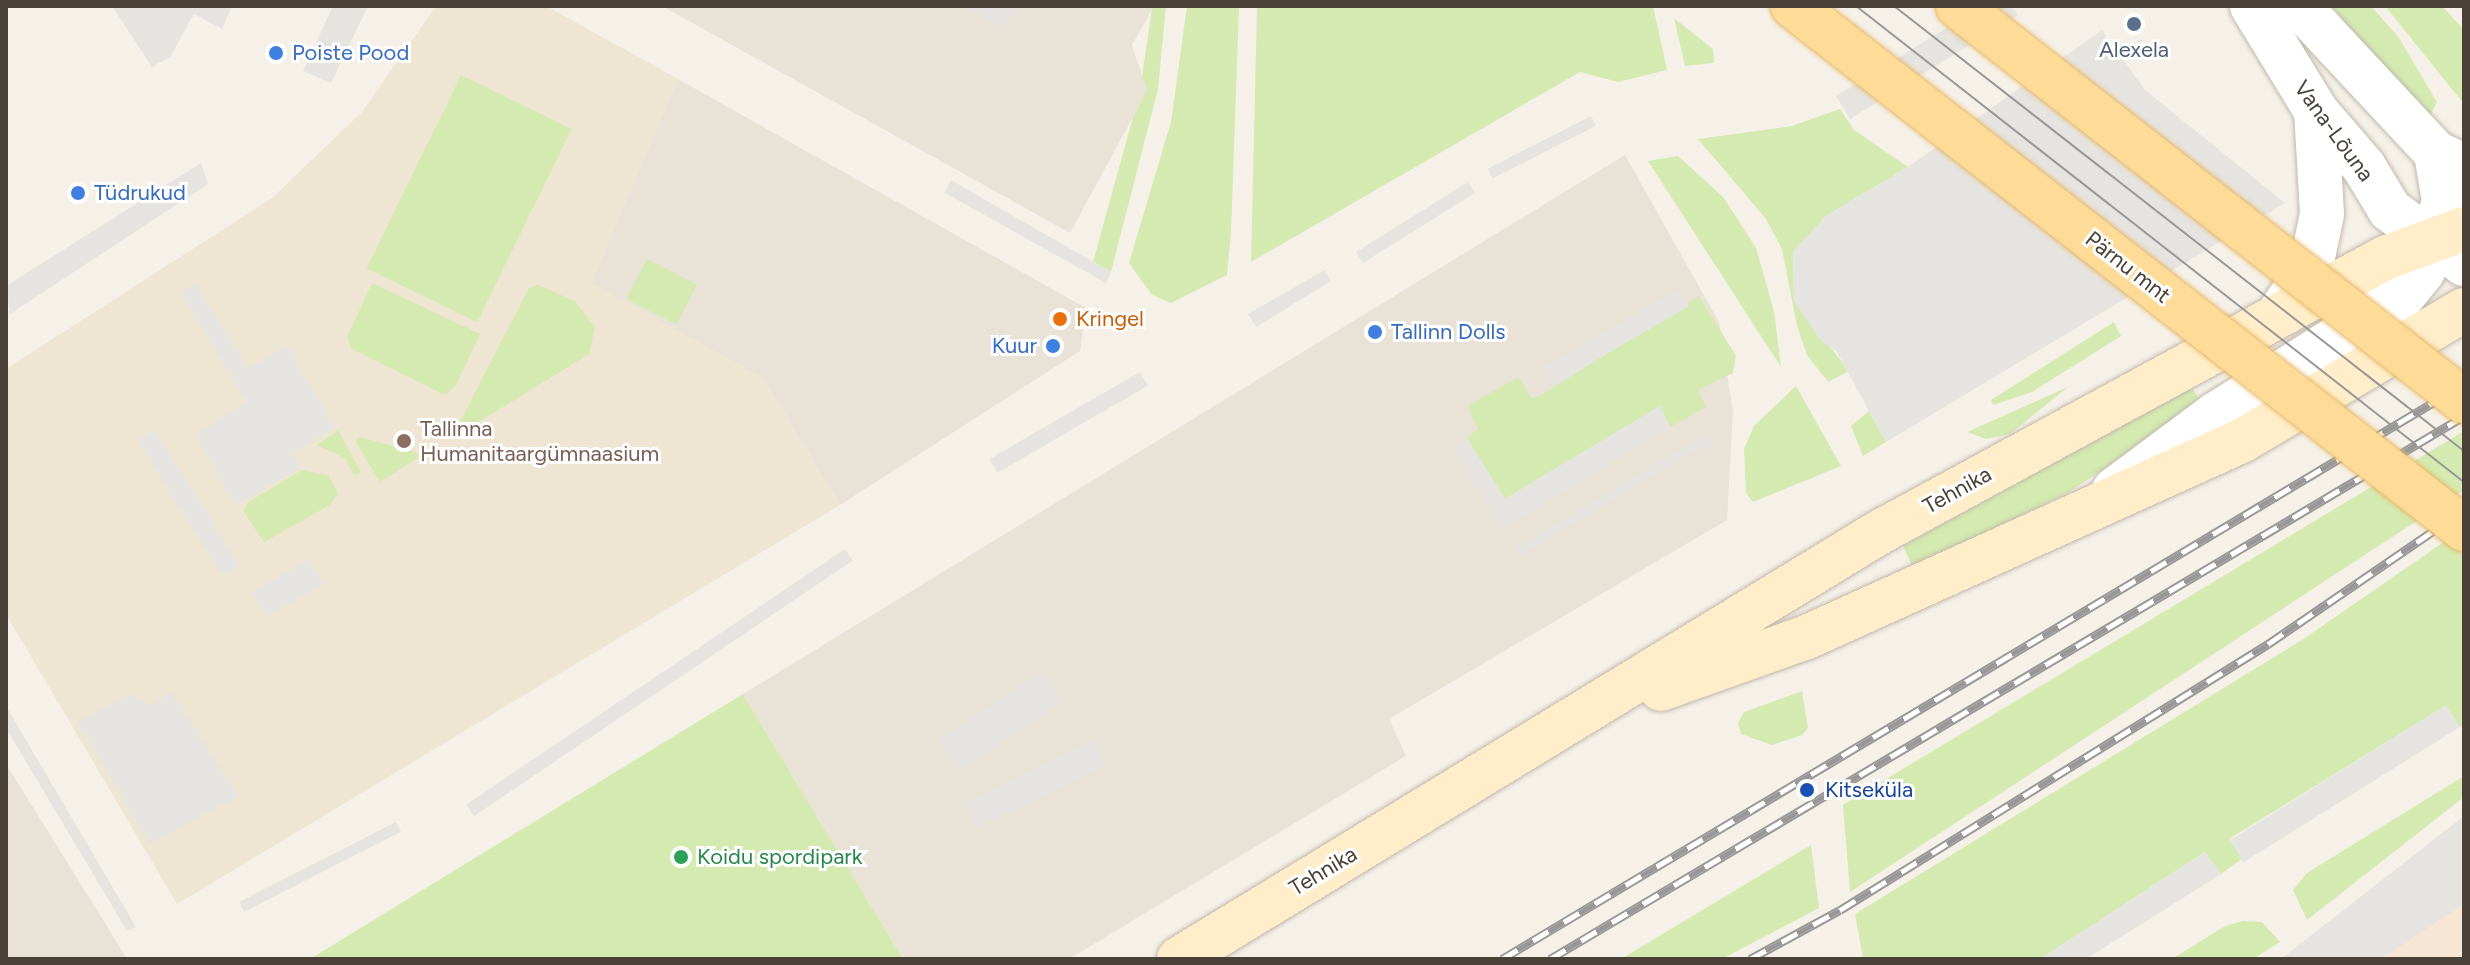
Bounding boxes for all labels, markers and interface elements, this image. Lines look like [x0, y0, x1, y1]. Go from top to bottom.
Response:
marker: Alexela [2125, 15, 2143, 33]
place label: Alexela [2099, 37, 2169, 63]
place label: Poiste Pood [292, 40, 409, 66]
marker: Poiste Pood [267, 44, 285, 62]
street label: Vana-Lõuna [2289, 75, 2379, 187]
place label: Tüdrukud [94, 180, 186, 206]
marker: Tüdrukud [69, 184, 87, 202]
street label: Pärnu mnt [2080, 226, 2176, 308]
place label: Kringel [1076, 306, 1144, 332]
marker: Kringel [1051, 310, 1069, 328]
place label: Tallinn Dolls [1391, 319, 1506, 345]
marker: Tallinn Dolls [1366, 323, 1384, 341]
place label: Kuur [992, 333, 1037, 359]
marker: Kuur [1044, 337, 1062, 355]
place label: Tallinna Humanitaargümnaasium [420, 415, 659, 466]
marker: Tallinna Humanitaargümnaasium [395, 432, 413, 450]
street label: Tehnika [1918, 460, 1996, 520]
place label: Kitseküla [1825, 777, 1913, 803]
marker: Kitseküla [1796, 779, 1818, 801]
street label: Tehnika [1284, 841, 1362, 901]
place label: Koidu spordipark [697, 844, 862, 870]
marker: Koidu spordipark [672, 848, 690, 866]

